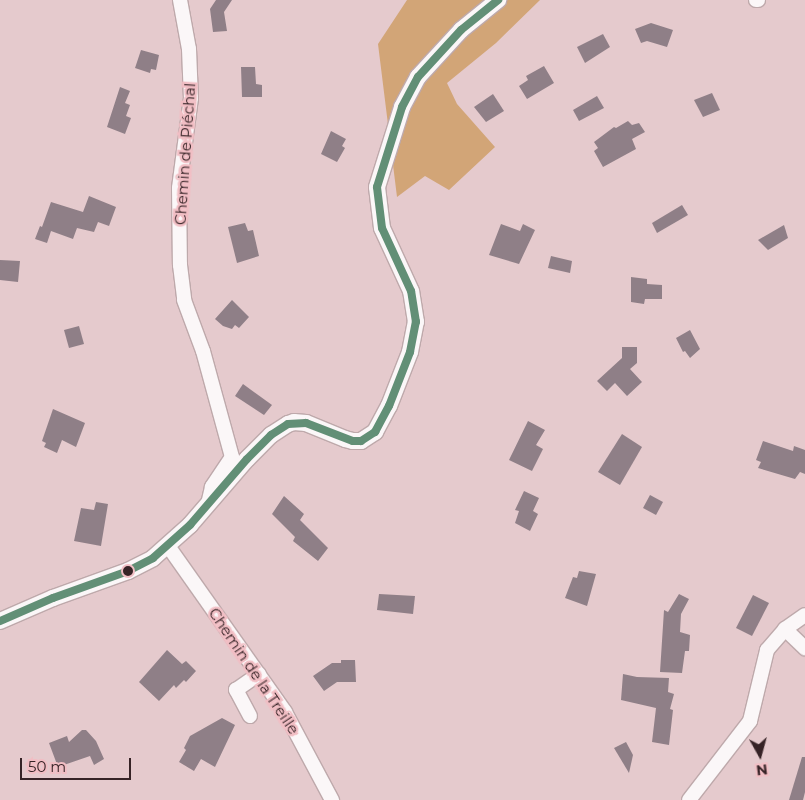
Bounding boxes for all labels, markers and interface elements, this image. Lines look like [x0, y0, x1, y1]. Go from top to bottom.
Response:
street label: Chemin de Piéchal [171, 82, 199, 226]
unlabelled marker [123, 566, 133, 576]
street label: Chemin de la Treille [205, 605, 303, 737]
north arrow [735, 730, 785, 780]
scale bar [22, 748, 134, 780]
text: 50 m [28, 757, 66, 776]
text: N [755, 760, 769, 780]

